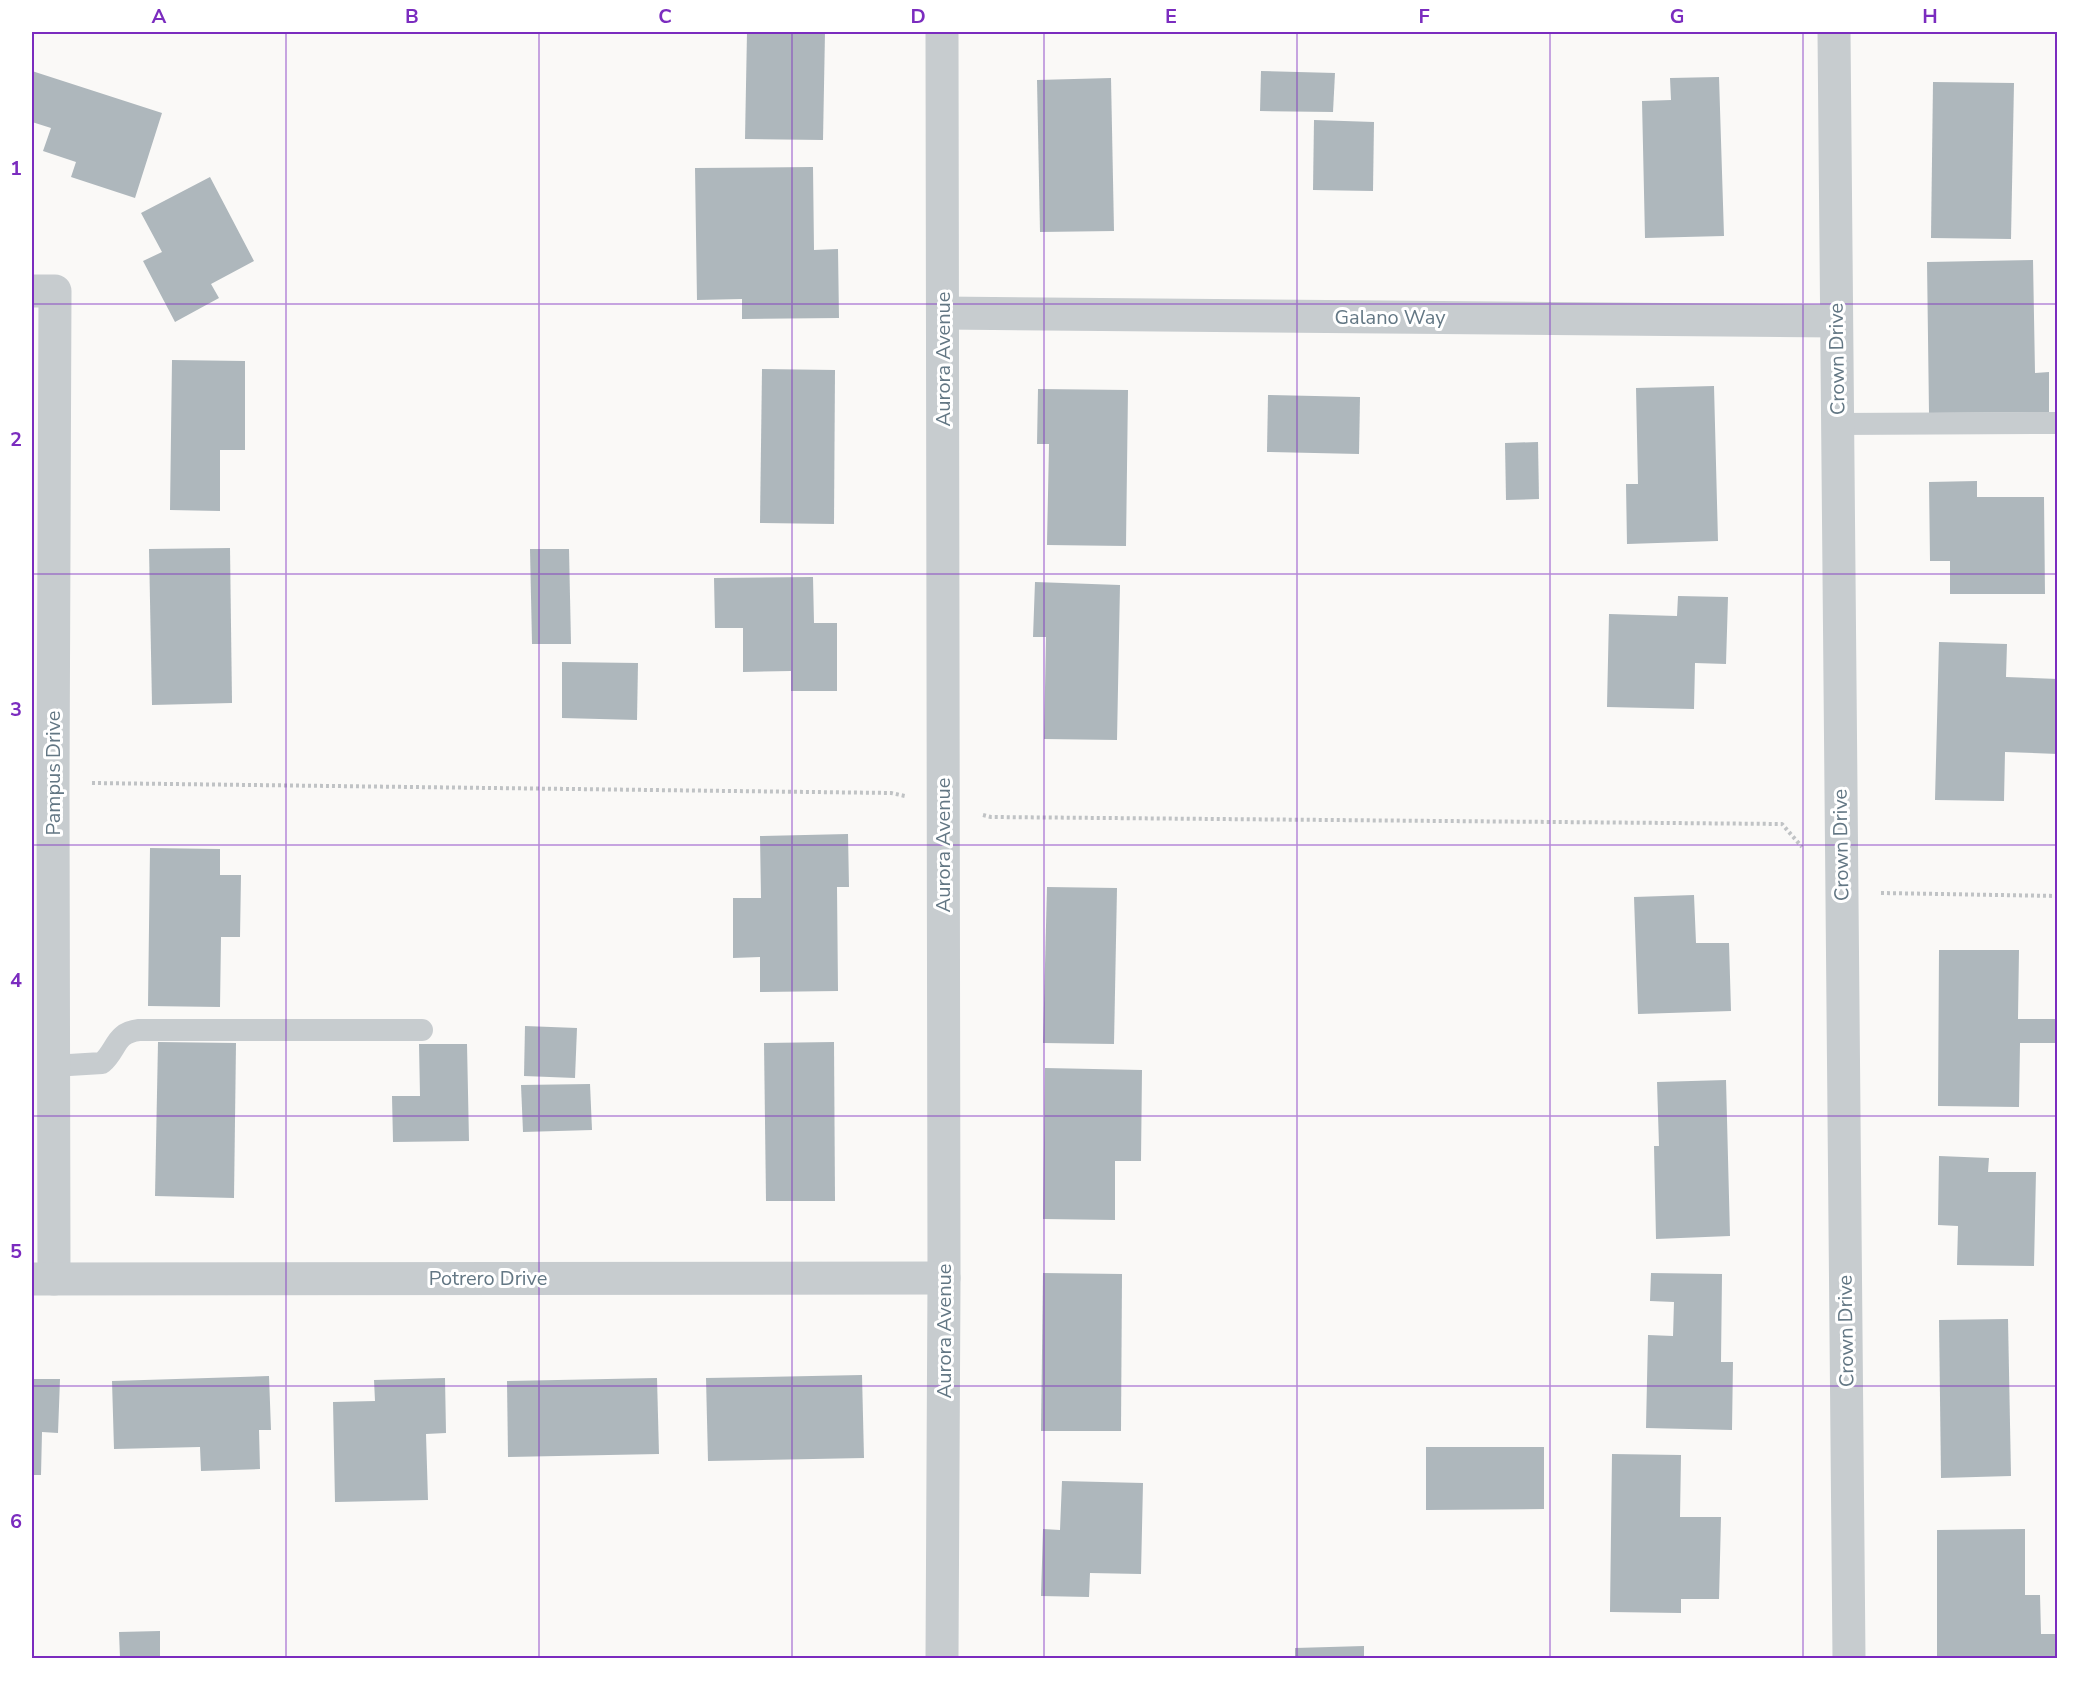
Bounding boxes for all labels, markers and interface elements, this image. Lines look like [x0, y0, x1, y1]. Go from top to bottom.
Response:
text: A [152, 3, 167, 30]
text: B [405, 3, 419, 30]
text: C [658, 3, 672, 30]
text: D [910, 3, 926, 30]
text: E [1165, 3, 1177, 30]
text: F [1418, 3, 1430, 30]
text: G [1670, 3, 1684, 30]
text: H [1922, 3, 1938, 30]
text: 1 [10, 155, 22, 182]
street label: Aurora Avenue [930, 292, 957, 426]
street label: Crown Drive [1823, 303, 1851, 415]
street label: Galano Way [1335, 304, 1446, 331]
text: 2 [10, 426, 22, 453]
text: 3 [10, 696, 22, 723]
street label: Pampus Drive [40, 711, 67, 835]
street label: Aurora Avenue [930, 778, 957, 912]
street label: Crown Drive [1827, 789, 1855, 901]
text: 4 [10, 967, 22, 994]
text: 5 [10, 1238, 22, 1265]
street label: Aurora Avenue [931, 1264, 958, 1398]
street label: Potrero Drive [429, 1265, 547, 1292]
street label: Crown Drive [1832, 1275, 1860, 1387]
text: 6 [10, 1508, 22, 1535]

